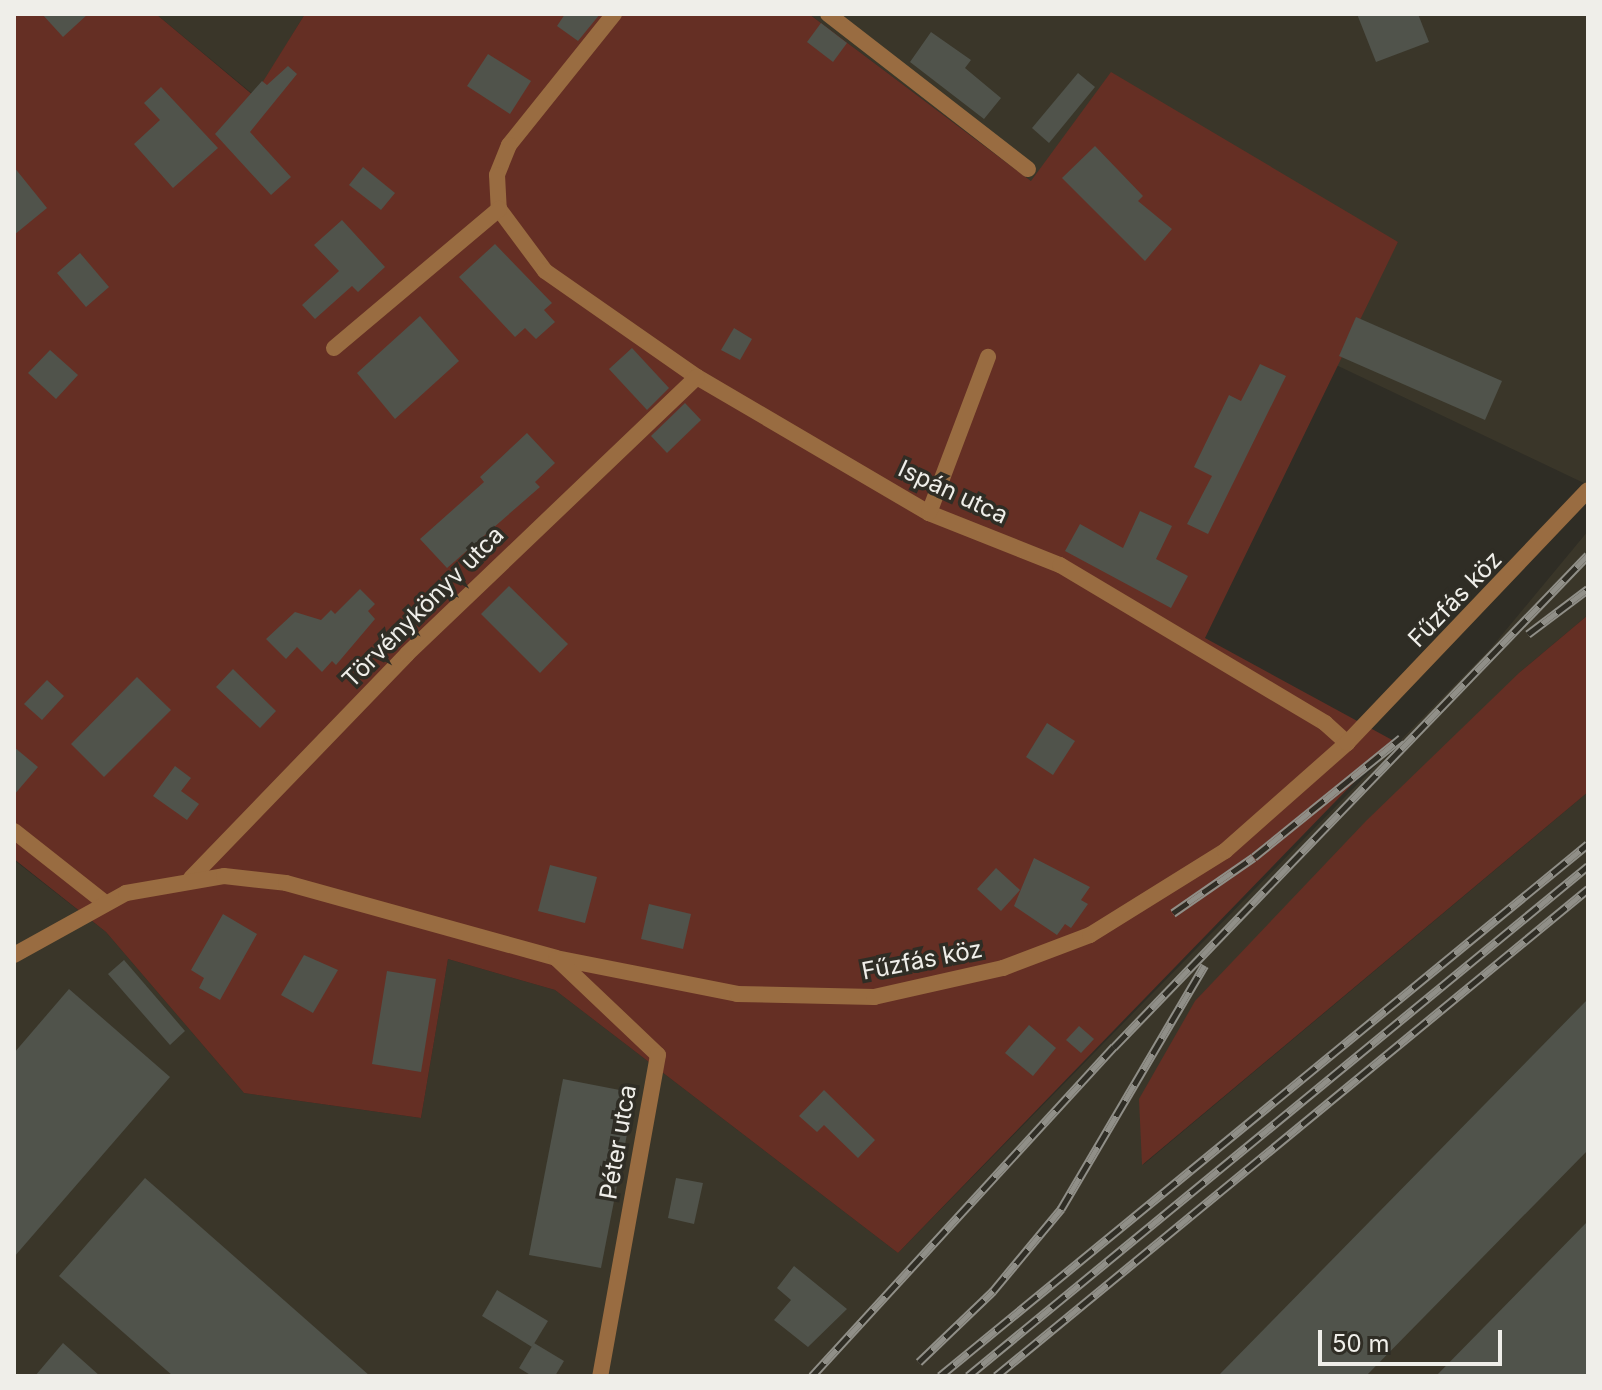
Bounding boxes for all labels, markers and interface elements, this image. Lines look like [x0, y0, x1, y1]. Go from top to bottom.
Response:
street label: Ispán utca [894, 454, 1012, 530]
street label: Törvénykönyv utca [336, 520, 510, 694]
street label: Fűzfás köz [1402, 545, 1508, 653]
street label: Fűzfás köz [859, 934, 985, 986]
street label: Péter utca [594, 1082, 642, 1202]
scale bar [1322, 1314, 1506, 1364]
text: 50 m [1332, 1329, 1390, 1358]

